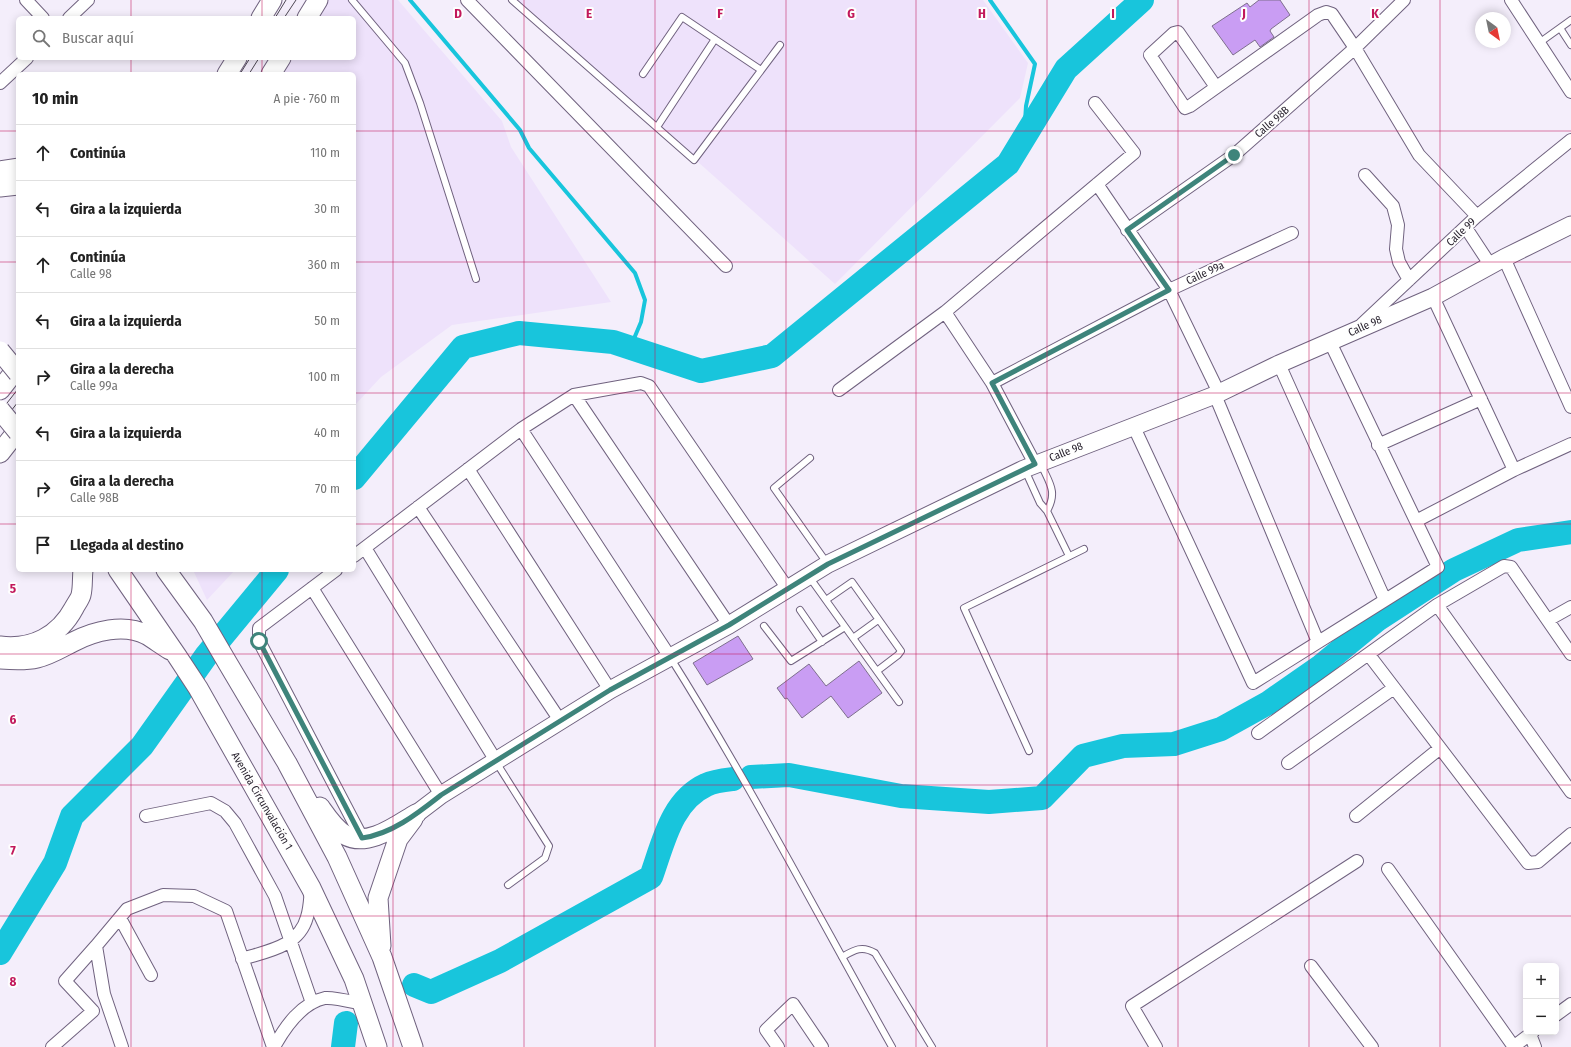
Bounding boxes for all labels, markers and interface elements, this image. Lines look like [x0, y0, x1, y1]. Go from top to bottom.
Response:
text: D [454, 6, 462, 21]
text: E [586, 6, 592, 21]
text: F [717, 6, 723, 21]
text: G [847, 6, 855, 21]
text: H [978, 6, 986, 21]
text: I [1111, 6, 1115, 21]
text: J [1241, 6, 1246, 21]
text: K [1371, 6, 1379, 21]
north arrow [1475, 12, 1511, 48]
search box [16, 16, 356, 60]
icon: search [30, 27, 52, 49]
text: Buscar aquí [62, 29, 134, 47]
text: 10 min [32, 88, 78, 109]
text: A pie · 760 m [273, 91, 340, 106]
street label: Calle 98B [1252, 104, 1292, 140]
icon: ahead [32, 142, 54, 164]
text: Continúa [70, 144, 126, 162]
text: 110 m [310, 145, 340, 160]
route end [1225, 146, 1243, 164]
icon: left [32, 198, 54, 220]
text: Gira a la izquierda [70, 200, 182, 218]
text: 30 m [314, 201, 340, 216]
street label: Calle 99 [1444, 215, 1478, 249]
text: Continúa [70, 248, 126, 266]
icon: ahead [32, 254, 54, 276]
text: 360 m [308, 257, 340, 272]
street label: Calle 99a [1184, 259, 1226, 287]
text: Calle 98 [70, 266, 112, 281]
icon: left [32, 310, 54, 332]
text: Gira a la izquierda [70, 312, 182, 330]
text: 50 m [314, 313, 340, 328]
street label: Calle 98 [1346, 313, 1384, 339]
text: Gira a la derecha [70, 360, 174, 378]
icon: right [32, 366, 54, 388]
text: 100 m [308, 369, 340, 384]
text: Calle 99a [70, 378, 118, 393]
icon: left [32, 422, 54, 444]
text: Gira a la izquierda [70, 424, 182, 442]
text: 40 m [314, 425, 340, 440]
street label: Calle 98 [1047, 439, 1085, 465]
text: Gira a la derecha [70, 472, 174, 490]
icon: right [32, 478, 54, 500]
text: 70 m [315, 481, 340, 496]
text: Calle 98B [70, 490, 119, 505]
icon: arrive [32, 534, 54, 556]
text: Llegada al destino [70, 536, 184, 554]
text: 5 [10, 581, 16, 596]
route start [250, 632, 268, 650]
text: 6 [10, 712, 17, 727]
street label: Avenida Circunvalación 1 [229, 750, 295, 852]
text: 7 [10, 843, 16, 858]
map controls [1523, 963, 1559, 1035]
button: + [1523, 963, 1559, 999]
text: 8 [10, 974, 17, 989]
button: − [1523, 999, 1559, 1035]

